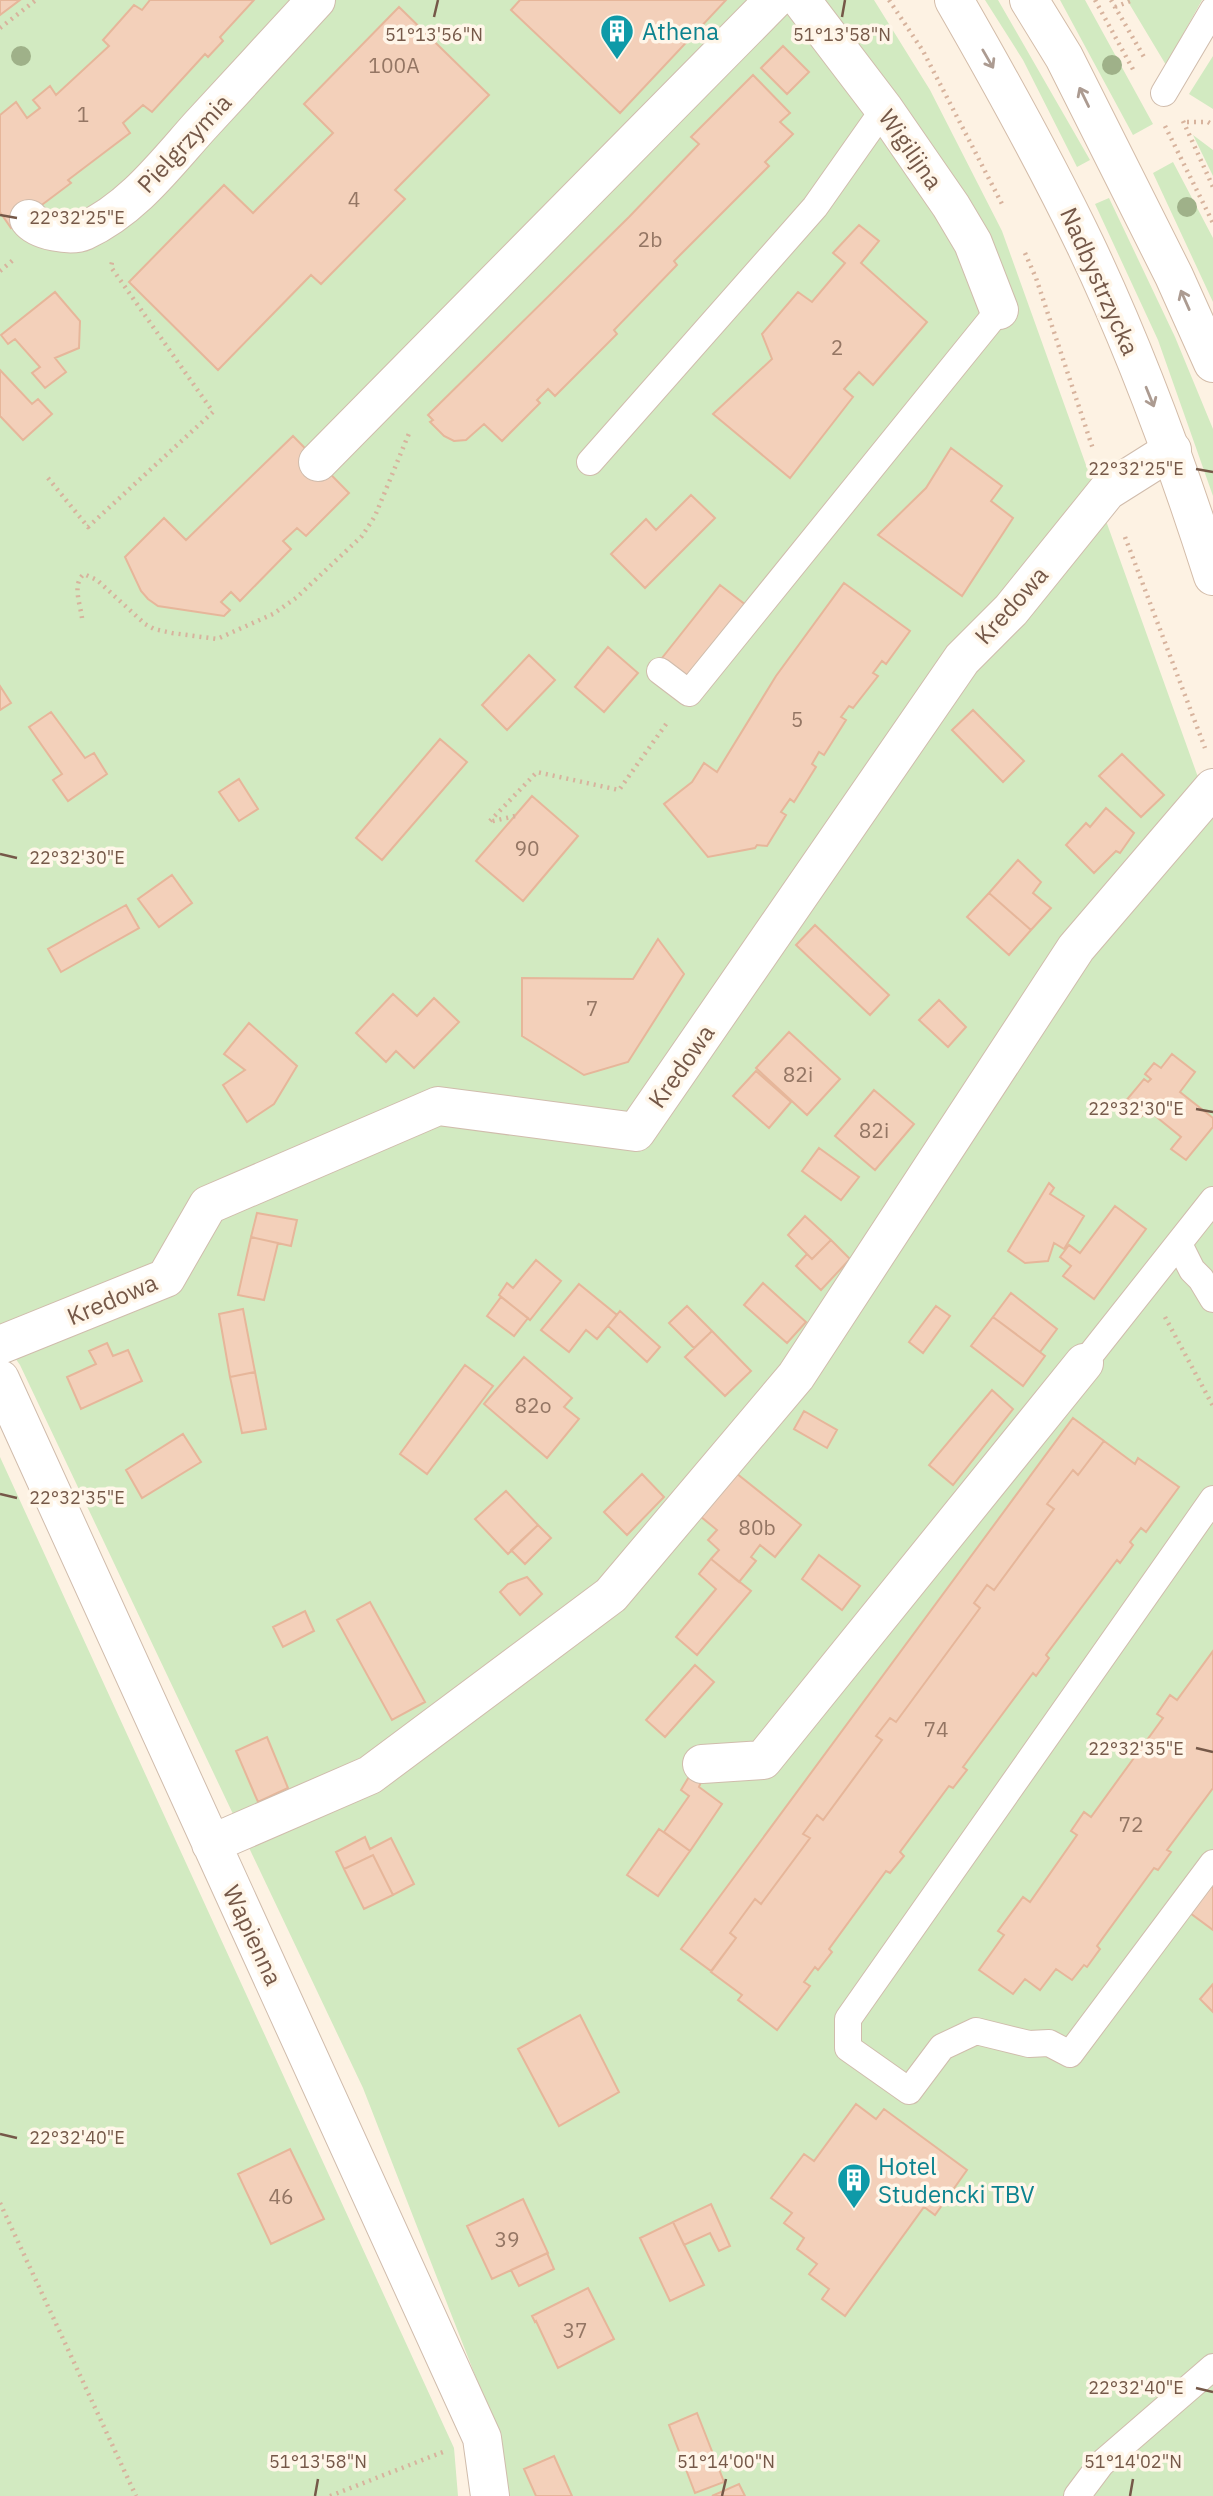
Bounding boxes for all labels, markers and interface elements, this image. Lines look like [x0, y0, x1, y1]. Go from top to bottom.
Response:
building icon: Athena [598, 12, 636, 61]
place label: Athena [642, 15, 719, 47]
text: 51°13'56"N [385, 23, 483, 46]
text: 51°13'58"N [793, 23, 891, 46]
one-way arrow [981, 49, 995, 69]
house number: 100A [368, 51, 420, 79]
street label: Pielgrzymia [130, 86, 238, 199]
one-way arrow [1076, 87, 1090, 108]
house number: 1 [77, 100, 89, 128]
street label: Wigilijna [872, 103, 950, 196]
house number: 4 [348, 185, 360, 213]
street label: Nadbystrzycka [1053, 202, 1147, 360]
text: 22°32'25"E [29, 206, 125, 229]
house number: 2b [638, 225, 662, 253]
one-way arrow [1178, 290, 1191, 312]
house number: 2 [831, 333, 843, 361]
one-way arrow [1145, 385, 1158, 407]
text: 22°32'25"E [1088, 457, 1184, 480]
street label: Kredowa [967, 559, 1055, 651]
house number: 5 [791, 705, 803, 733]
house number: 90 [514, 834, 540, 862]
text: 22°32'30"E [29, 846, 125, 869]
house number: 7 [586, 994, 598, 1022]
street label: Kredowa [641, 1018, 721, 1114]
house number: 82i [783, 1060, 813, 1088]
text: 22°32'30"E [1088, 1097, 1184, 1120]
house number: 82i [859, 1116, 889, 1144]
street label: Kredowa [62, 1266, 162, 1332]
house number: 82o [515, 1391, 551, 1419]
text: 22°32'35"E [29, 1486, 125, 1509]
house number: 80b [738, 1513, 776, 1541]
house number: 74 [923, 1715, 949, 1743]
text: 22°32'35"E [1088, 1737, 1184, 1760]
house number: 72 [1118, 1810, 1144, 1838]
street label: Wapienna [216, 1880, 290, 1990]
text: 22°32'40"E [29, 2126, 125, 2149]
place label: Hotel Studencki TBV [878, 2150, 1035, 2210]
building icon: Hotel Studencki TBV [835, 2161, 873, 2210]
house number: 46 [268, 2182, 294, 2210]
house number: 39 [494, 2225, 520, 2253]
house number: 37 [562, 2316, 588, 2344]
text: 22°32'40"E [1088, 2376, 1184, 2399]
text: 51°13'58"N [269, 2450, 367, 2473]
text: 51°14'00"N [677, 2450, 775, 2473]
text: 51°14'02"N [1084, 2450, 1182, 2473]

